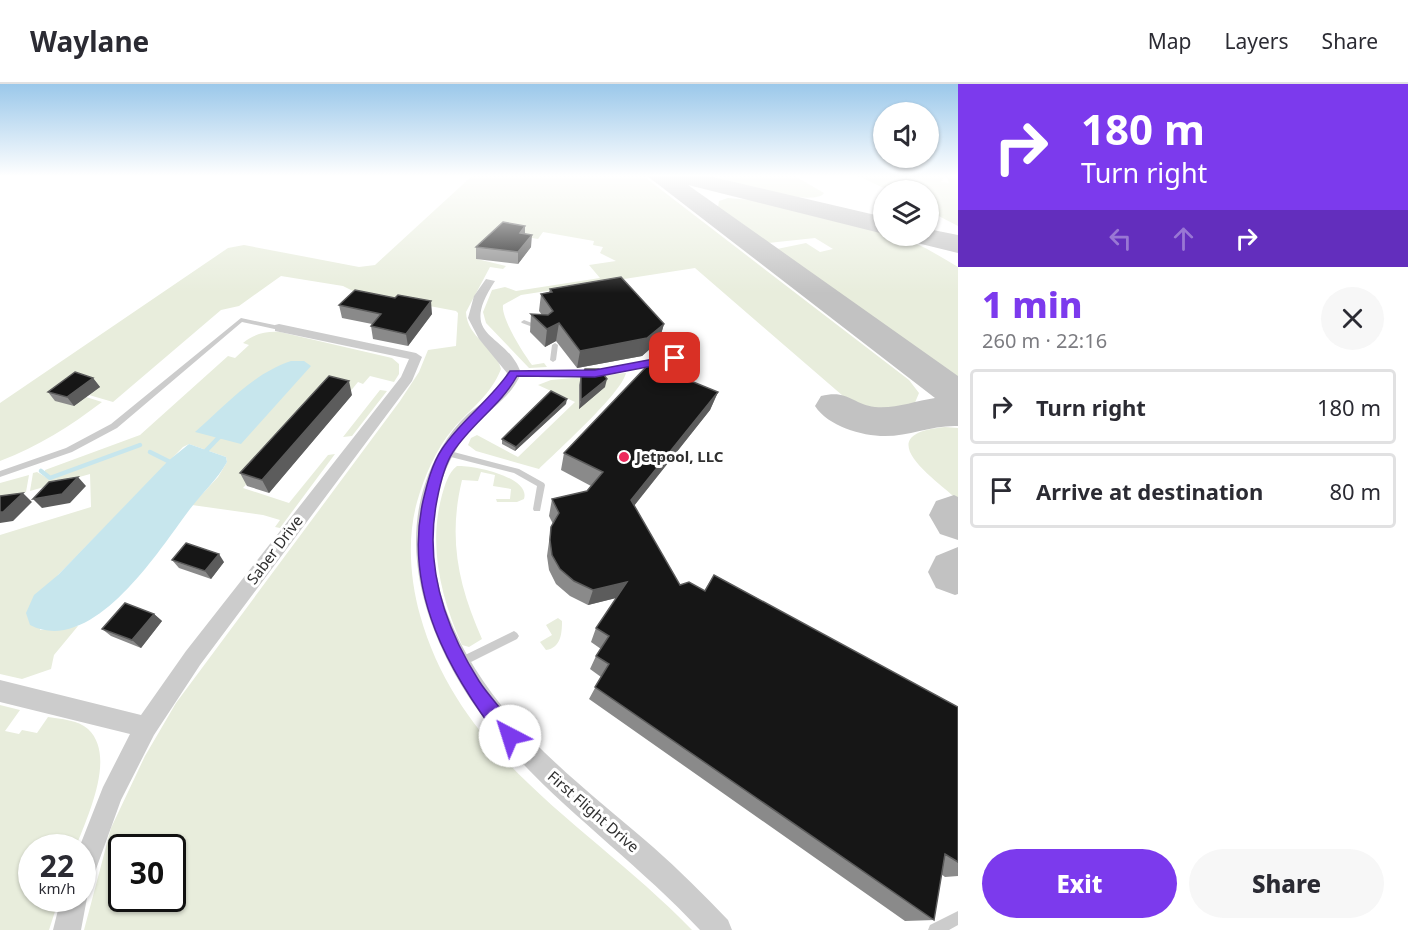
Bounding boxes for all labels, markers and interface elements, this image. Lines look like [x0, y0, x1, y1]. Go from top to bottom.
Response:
text: Waylane [30, 22, 149, 60]
text: Map [1148, 27, 1192, 55]
text: Layers [1225, 27, 1289, 55]
text: Share [1322, 27, 1378, 55]
text: 180 m [1081, 100, 1205, 157]
map controls [873, 102, 939, 246]
button: sound [873, 102, 939, 168]
icon: right [982, 108, 1060, 186]
text: Turn right [1081, 154, 1207, 191]
button: layers [873, 180, 939, 246]
icon: left [1104, 222, 1137, 255]
icon: ahead [1167, 222, 1200, 255]
icon: right [1230, 222, 1263, 255]
text: 1 min [982, 280, 1083, 329]
button: close [1321, 287, 1384, 350]
text: 260 m · 22:16 [982, 327, 1107, 354]
pin [649, 332, 700, 383]
icon: arrive [658, 341, 691, 374]
icon: right [985, 390, 1018, 423]
text: Turn right [1036, 392, 1146, 422]
text: 180 m [1317, 392, 1381, 422]
place label: Jetpool, LLC [634, 446, 724, 466]
marker: Jetpool, LLC [617, 450, 631, 464]
icon: arrive [985, 474, 1018, 507]
text: Arrive at destination [1036, 476, 1263, 506]
text: 80 m [1330, 476, 1381, 506]
street label: Saber Drive [242, 511, 307, 588]
position arrow [478, 704, 542, 768]
street label: First Flight Drive [544, 766, 644, 856]
speed limit sign: 30 [108, 834, 186, 912]
text: 22 [40, 845, 74, 886]
button: Exit [982, 849, 1177, 918]
button: Share [1189, 849, 1384, 918]
text: km/h [39, 878, 75, 898]

